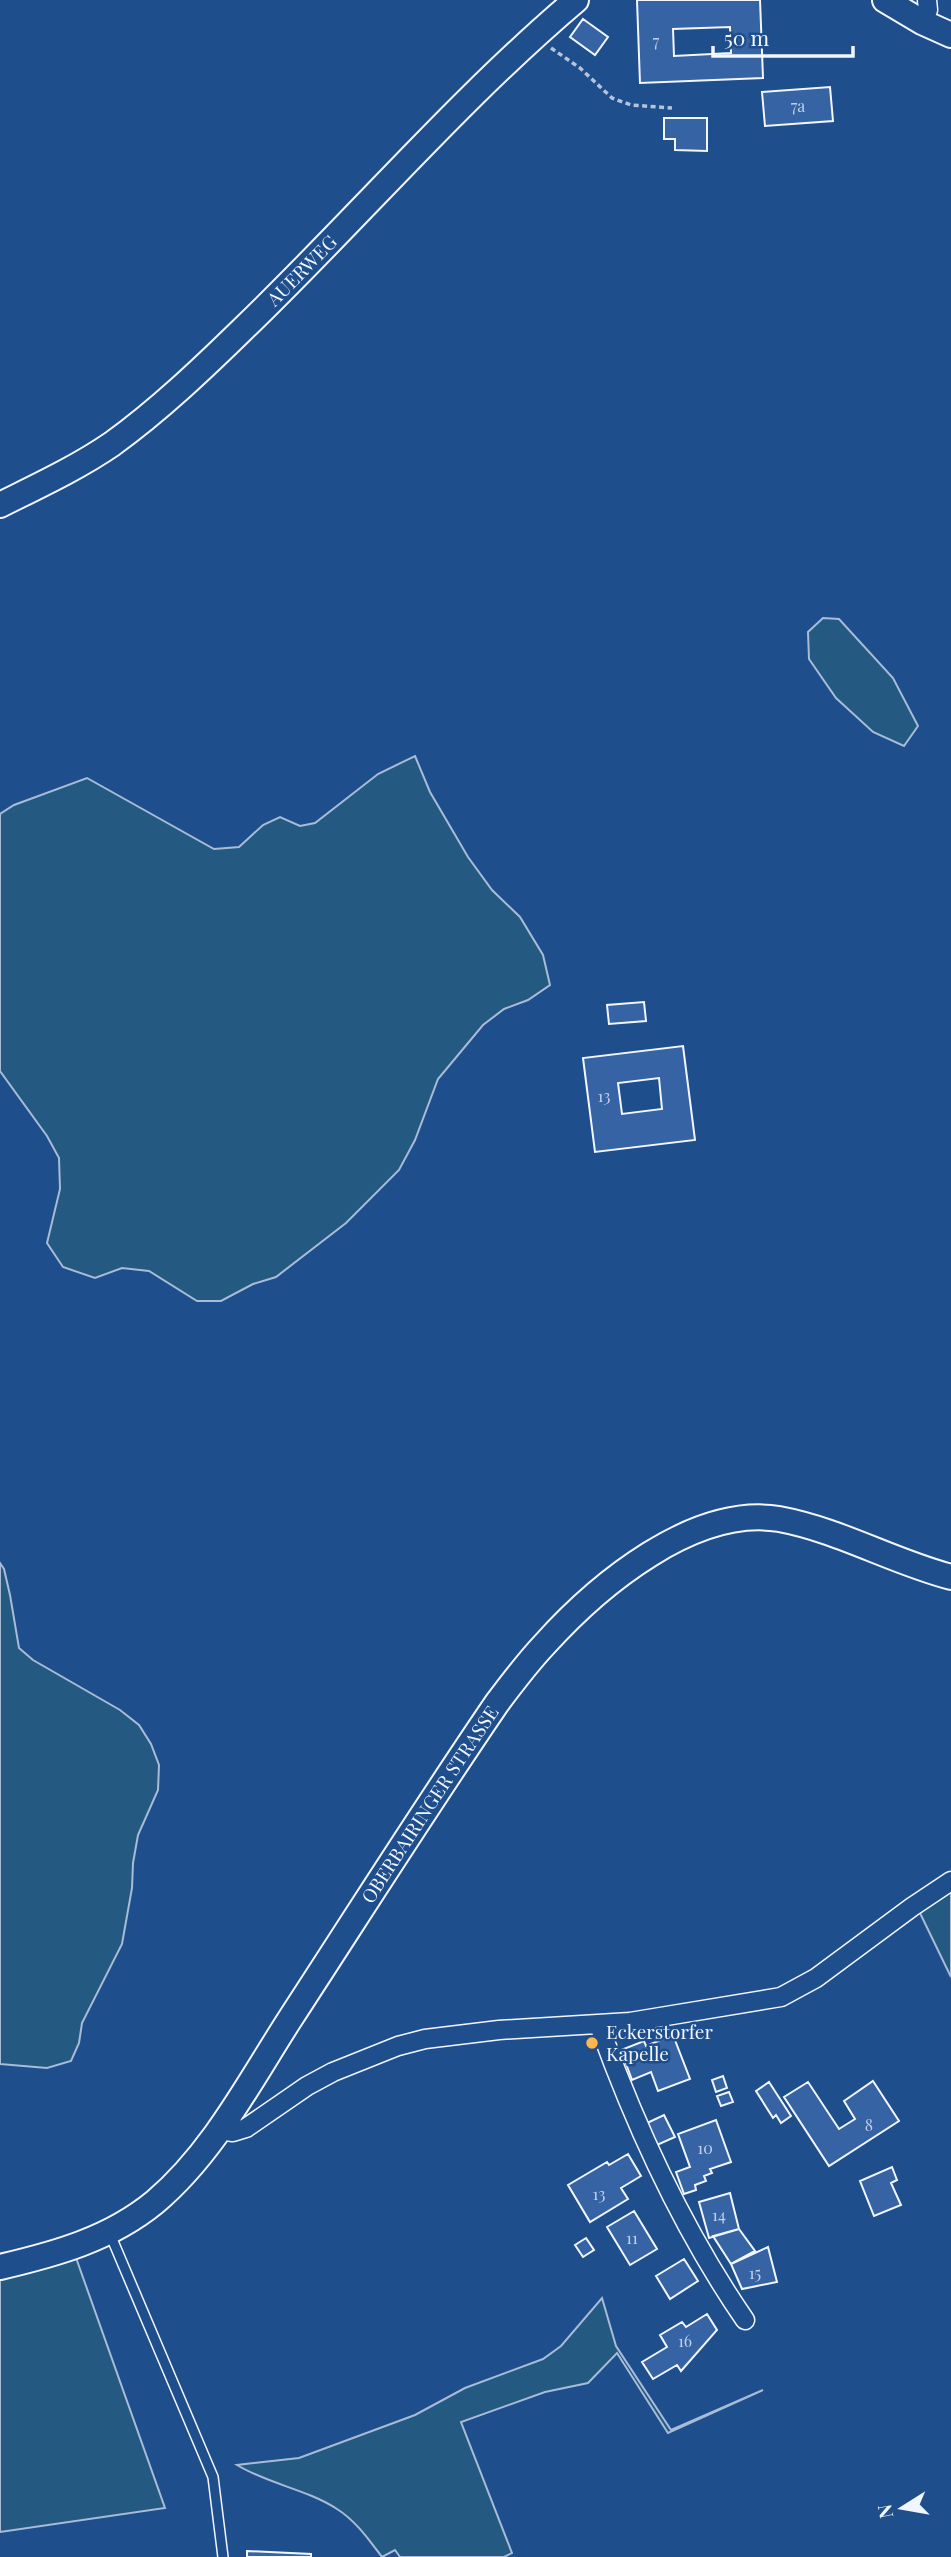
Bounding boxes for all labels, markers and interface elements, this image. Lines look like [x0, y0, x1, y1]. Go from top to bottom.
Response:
scale bar [713, 14, 853, 58]
text: 50 m [724, 23, 770, 51]
house number: 7 [653, 30, 660, 51]
house number: 7a [791, 95, 805, 116]
street label: AUERWEG [260, 229, 342, 312]
house number: 13 [598, 1085, 610, 1106]
street label: OBERBAIRINGER STRASSE [354, 1700, 504, 1908]
place label: Eckerstorfer Kapelle [606, 2018, 713, 2066]
marker: Eckerstorfer Kapelle [584, 2035, 600, 2051]
house number: 8 [865, 2114, 873, 2135]
house number: 10 [697, 2137, 713, 2158]
house number: 13 [593, 2183, 605, 2204]
house number: 14 [712, 2204, 726, 2225]
house number: 11 [626, 2227, 638, 2248]
house number: 15 [749, 2262, 761, 2283]
house number: 16 [678, 2330, 692, 2351]
north arrow [867, 2473, 937, 2543]
text: N [870, 2502, 898, 2521]

